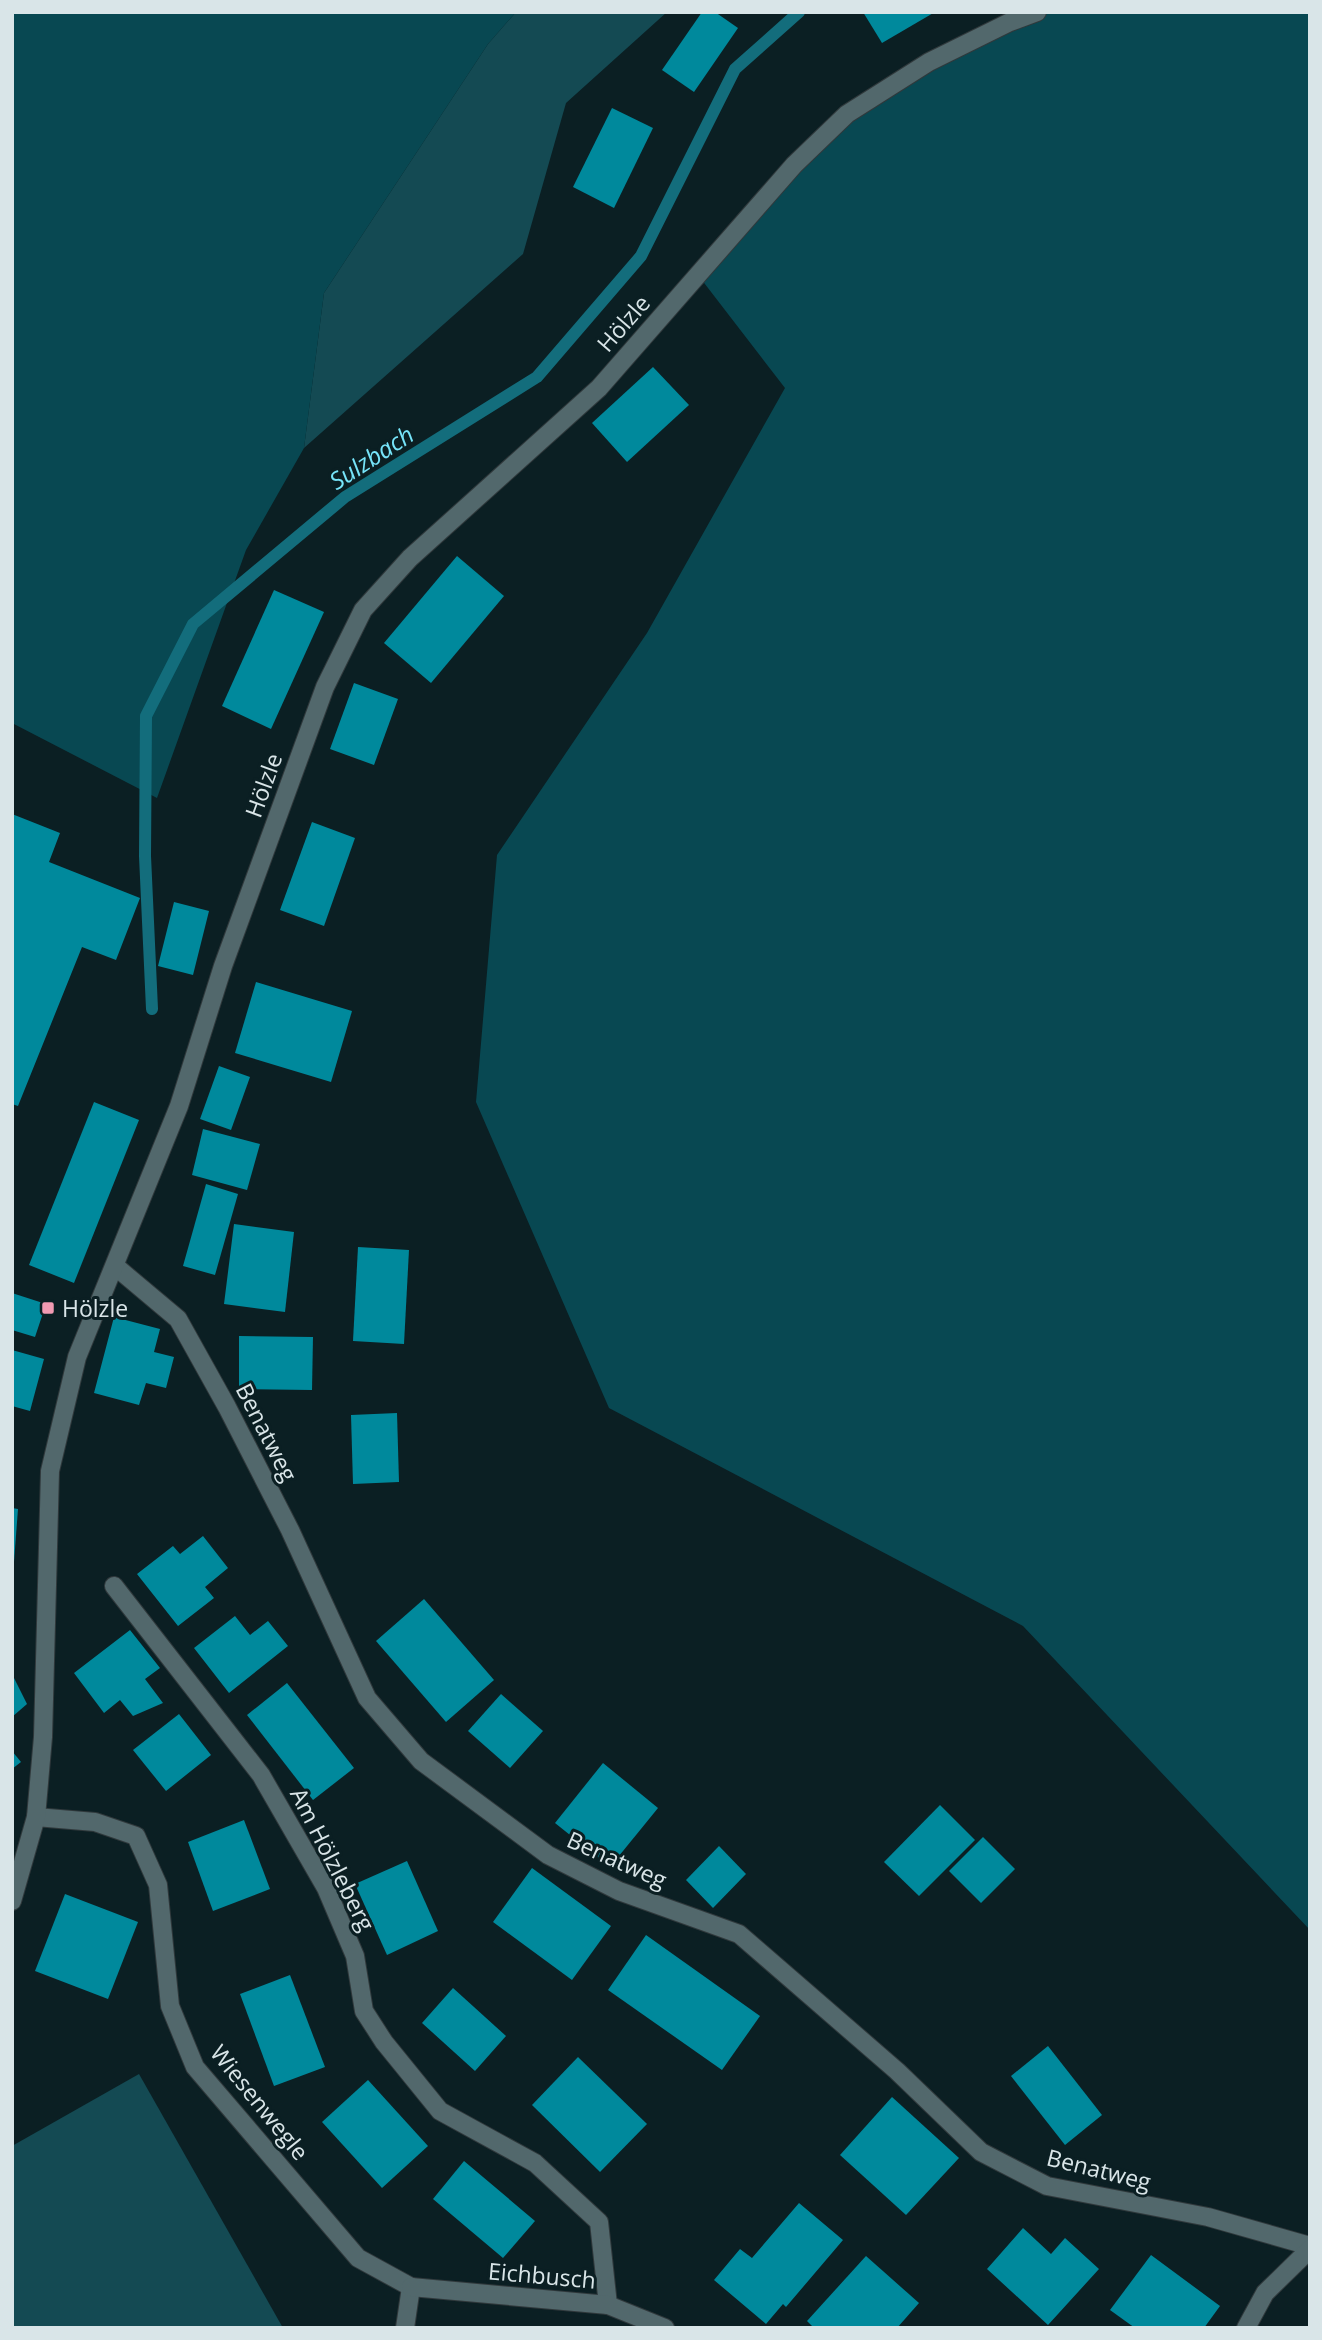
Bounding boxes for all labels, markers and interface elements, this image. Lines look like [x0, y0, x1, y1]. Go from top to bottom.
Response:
street label: Hölzle [589, 288, 657, 358]
water label: Sulzbach [322, 417, 420, 497]
street label: Hölzle [237, 748, 289, 822]
place label: Hölzle [62, 1292, 128, 1324]
marker: Hölzle [40, 1300, 56, 1316]
street label: Benatweg [229, 1377, 306, 1487]
street label: Am Hölzleberg [283, 1782, 383, 1937]
street label: Benatweg [562, 1823, 672, 1895]
street label: Wiesenwegle [204, 2038, 316, 2166]
street label: Benatweg [1044, 2141, 1155, 2197]
street label: Eichbusch [487, 2254, 597, 2296]

